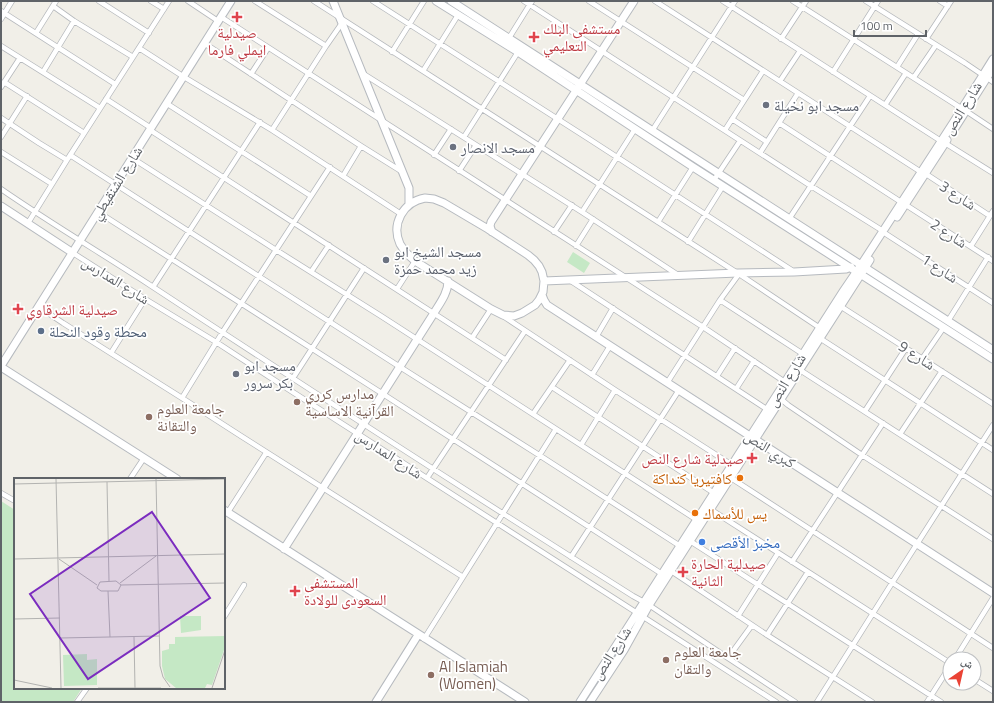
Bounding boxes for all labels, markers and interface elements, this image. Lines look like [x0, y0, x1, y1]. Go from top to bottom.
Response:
marker: صيدلية ايملي فارما [232, 12, 242, 22]
scale bar [854, 12, 926, 38]
text: 100 m [860, 16, 893, 35]
place label: مستشفى البلك التعليمي [543, 17, 621, 57]
place label: صيدلية ايملي فارما [208, 21, 266, 61]
marker: مستشفى البلك التعليمي [528, 31, 540, 43]
street label: شارع النص [936, 77, 988, 139]
place label: مسجد ابو نخيلة [774, 94, 859, 117]
marker: مسجد ابو نخيلة [761, 100, 771, 110]
place label: مسجد الانصار [460, 136, 535, 159]
street label: شارع الشنقيطي [84, 141, 149, 225]
marker: مسجد الانصار [448, 142, 458, 152]
street label: شارع 3 [935, 174, 981, 216]
street label: شارع 2 [926, 212, 972, 254]
place label: مسجد الشيخ ابو زيد محمد حمزة [394, 240, 481, 280]
street label: شارع 1 [917, 247, 963, 289]
street label: شارع المدارس [77, 250, 155, 310]
marker: مسجد الشيخ ابو زيد محمد حمزة [381, 255, 391, 265]
place label: صيدلية الشرقاوي [26, 298, 118, 321]
marker: صيدلية الشرقاوي [13, 304, 23, 314]
place label: محطة وقود النحلة [49, 320, 147, 343]
marker: محطة وقود النحلة [36, 326, 46, 336]
street label: شارع 9 [894, 334, 940, 376]
street label: شارع النص [760, 349, 812, 411]
place label: مسجد ابو بكر سرور [243, 354, 296, 394]
marker: مسجد ابو بكر سرور [231, 369, 241, 379]
place label: مدارس كرري القرآنية الاساسية [305, 382, 394, 422]
place label: جامعة العلوم والتقانة [157, 397, 225, 437]
marker: مدارس كرري القرآنية الاساسية [292, 397, 302, 407]
marker: جامعة العلوم والتقانة [144, 412, 154, 422]
street label: شارع المدارس [351, 424, 427, 485]
street label: كبري النص [739, 424, 800, 475]
place label: صيدلية شارع النص [642, 447, 744, 470]
marker: صيدلية شارع النص [747, 453, 757, 463]
place label: كافتيريا كنداكة [652, 467, 732, 490]
marker: كافتيريا كنداكة [735, 473, 745, 483]
inset map [14, 478, 225, 689]
place label: يس للأسماك [703, 502, 768, 525]
marker: يس للأسماك [690, 508, 700, 518]
place label: مخبز الأقصى [710, 531, 780, 554]
marker: مخبز الأقصى [697, 537, 707, 547]
place label: صيدلية الحارة الثانية [691, 552, 766, 592]
marker: صيدلية الحارة الثانية [678, 567, 688, 577]
place label: المستشفى السعودى للولادة [304, 571, 387, 611]
marker: المستشفى السعودى للولادة [289, 585, 301, 597]
street label: شارع النص [585, 622, 637, 684]
place label: جامعة العلوم والتقان [674, 640, 742, 680]
north arrow [942, 651, 982, 691]
text: ش [958, 653, 977, 673]
place label: Al Islamiah (Women) [439, 655, 508, 695]
marker: جامعة العلوم والتقان [661, 655, 671, 665]
marker: Al Islamiah (Women) [426, 670, 436, 680]

